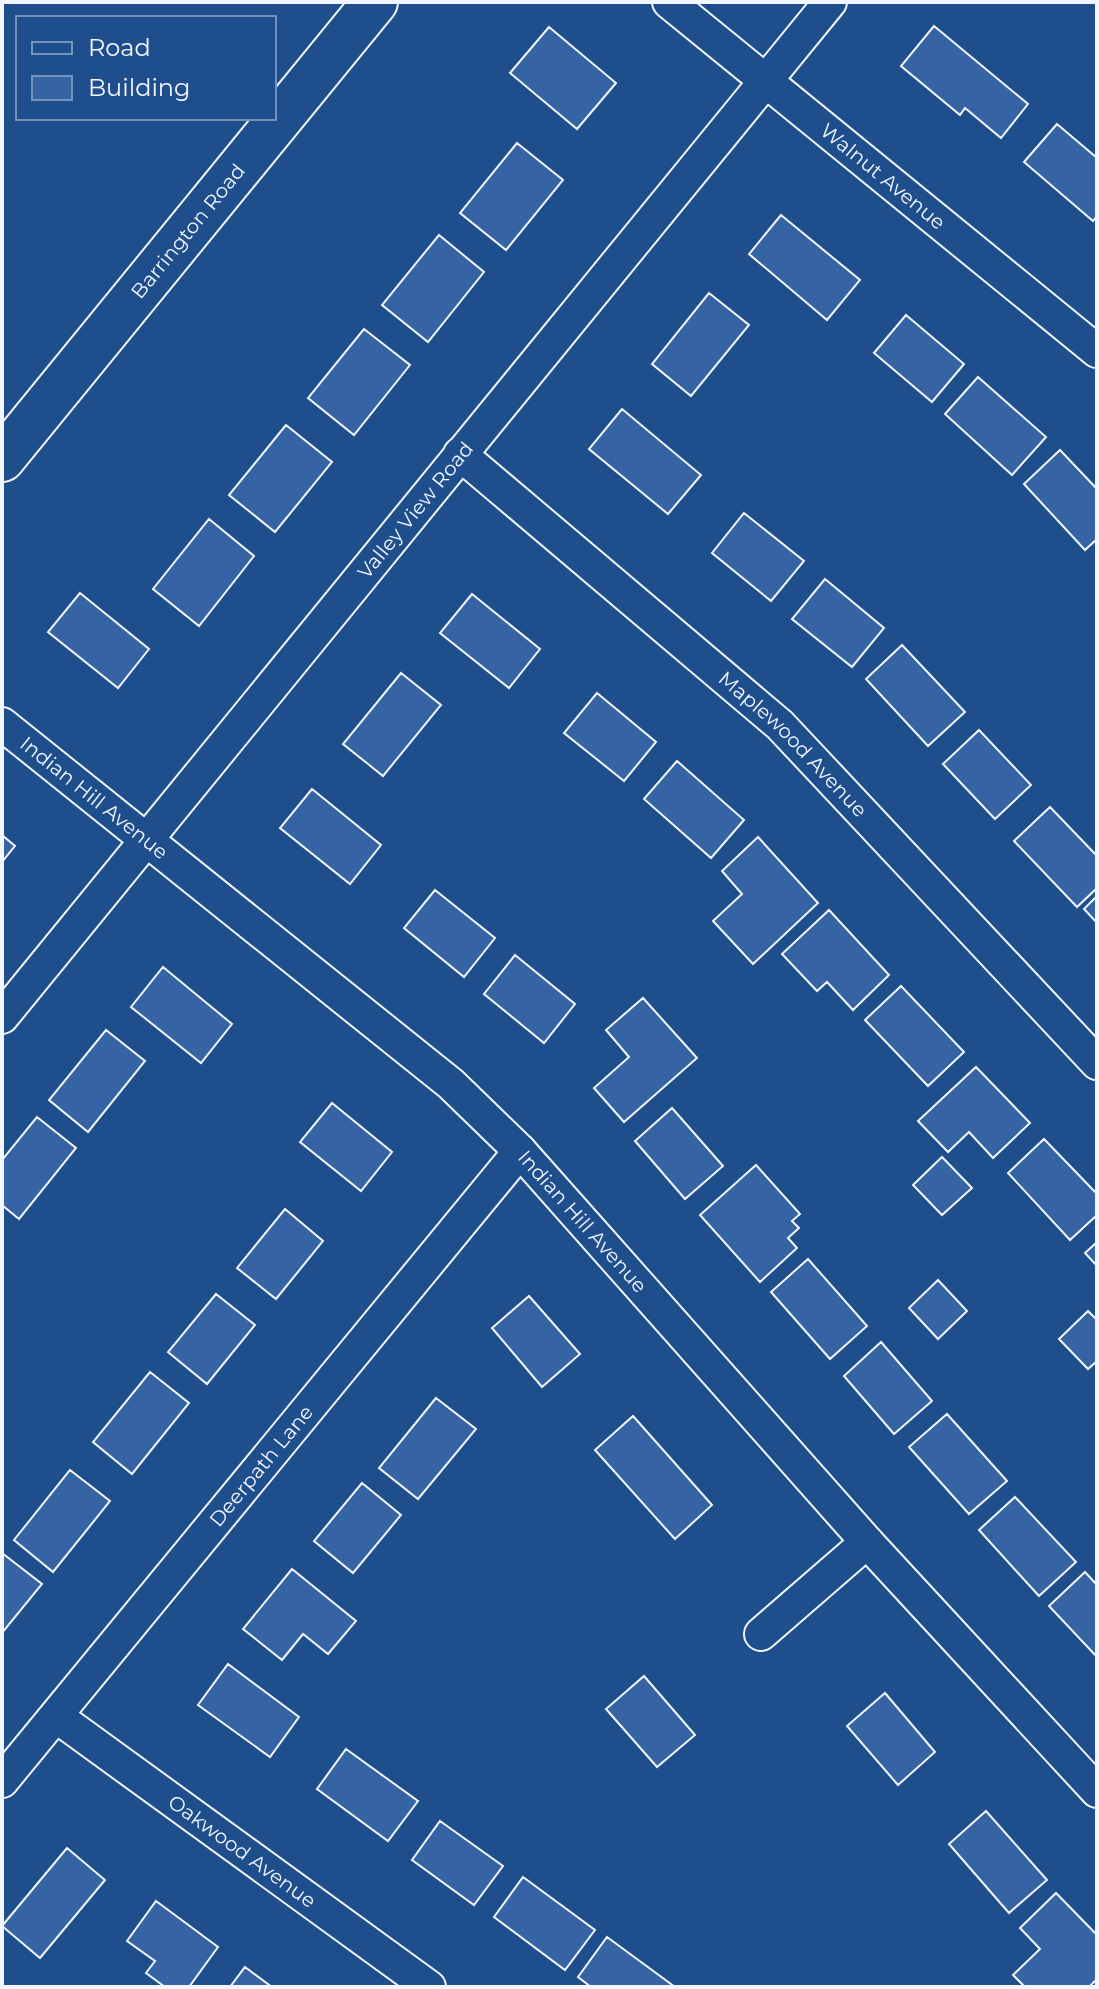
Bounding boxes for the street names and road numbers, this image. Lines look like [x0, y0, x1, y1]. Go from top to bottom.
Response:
street label: Walnut Avenue [816, 118, 950, 234]
street label: Barrington Road [126, 159, 250, 303]
street label: Valley View Road [353, 437, 478, 584]
street label: Maplewood Avenue [714, 666, 872, 822]
street label: Indian Hill Avenue [15, 731, 173, 864]
street label: Indian Hill Avenue [513, 1145, 652, 1298]
street label: Deerpath Lane [204, 1400, 318, 1531]
street label: Oakwood Avenue [164, 1790, 321, 1913]

